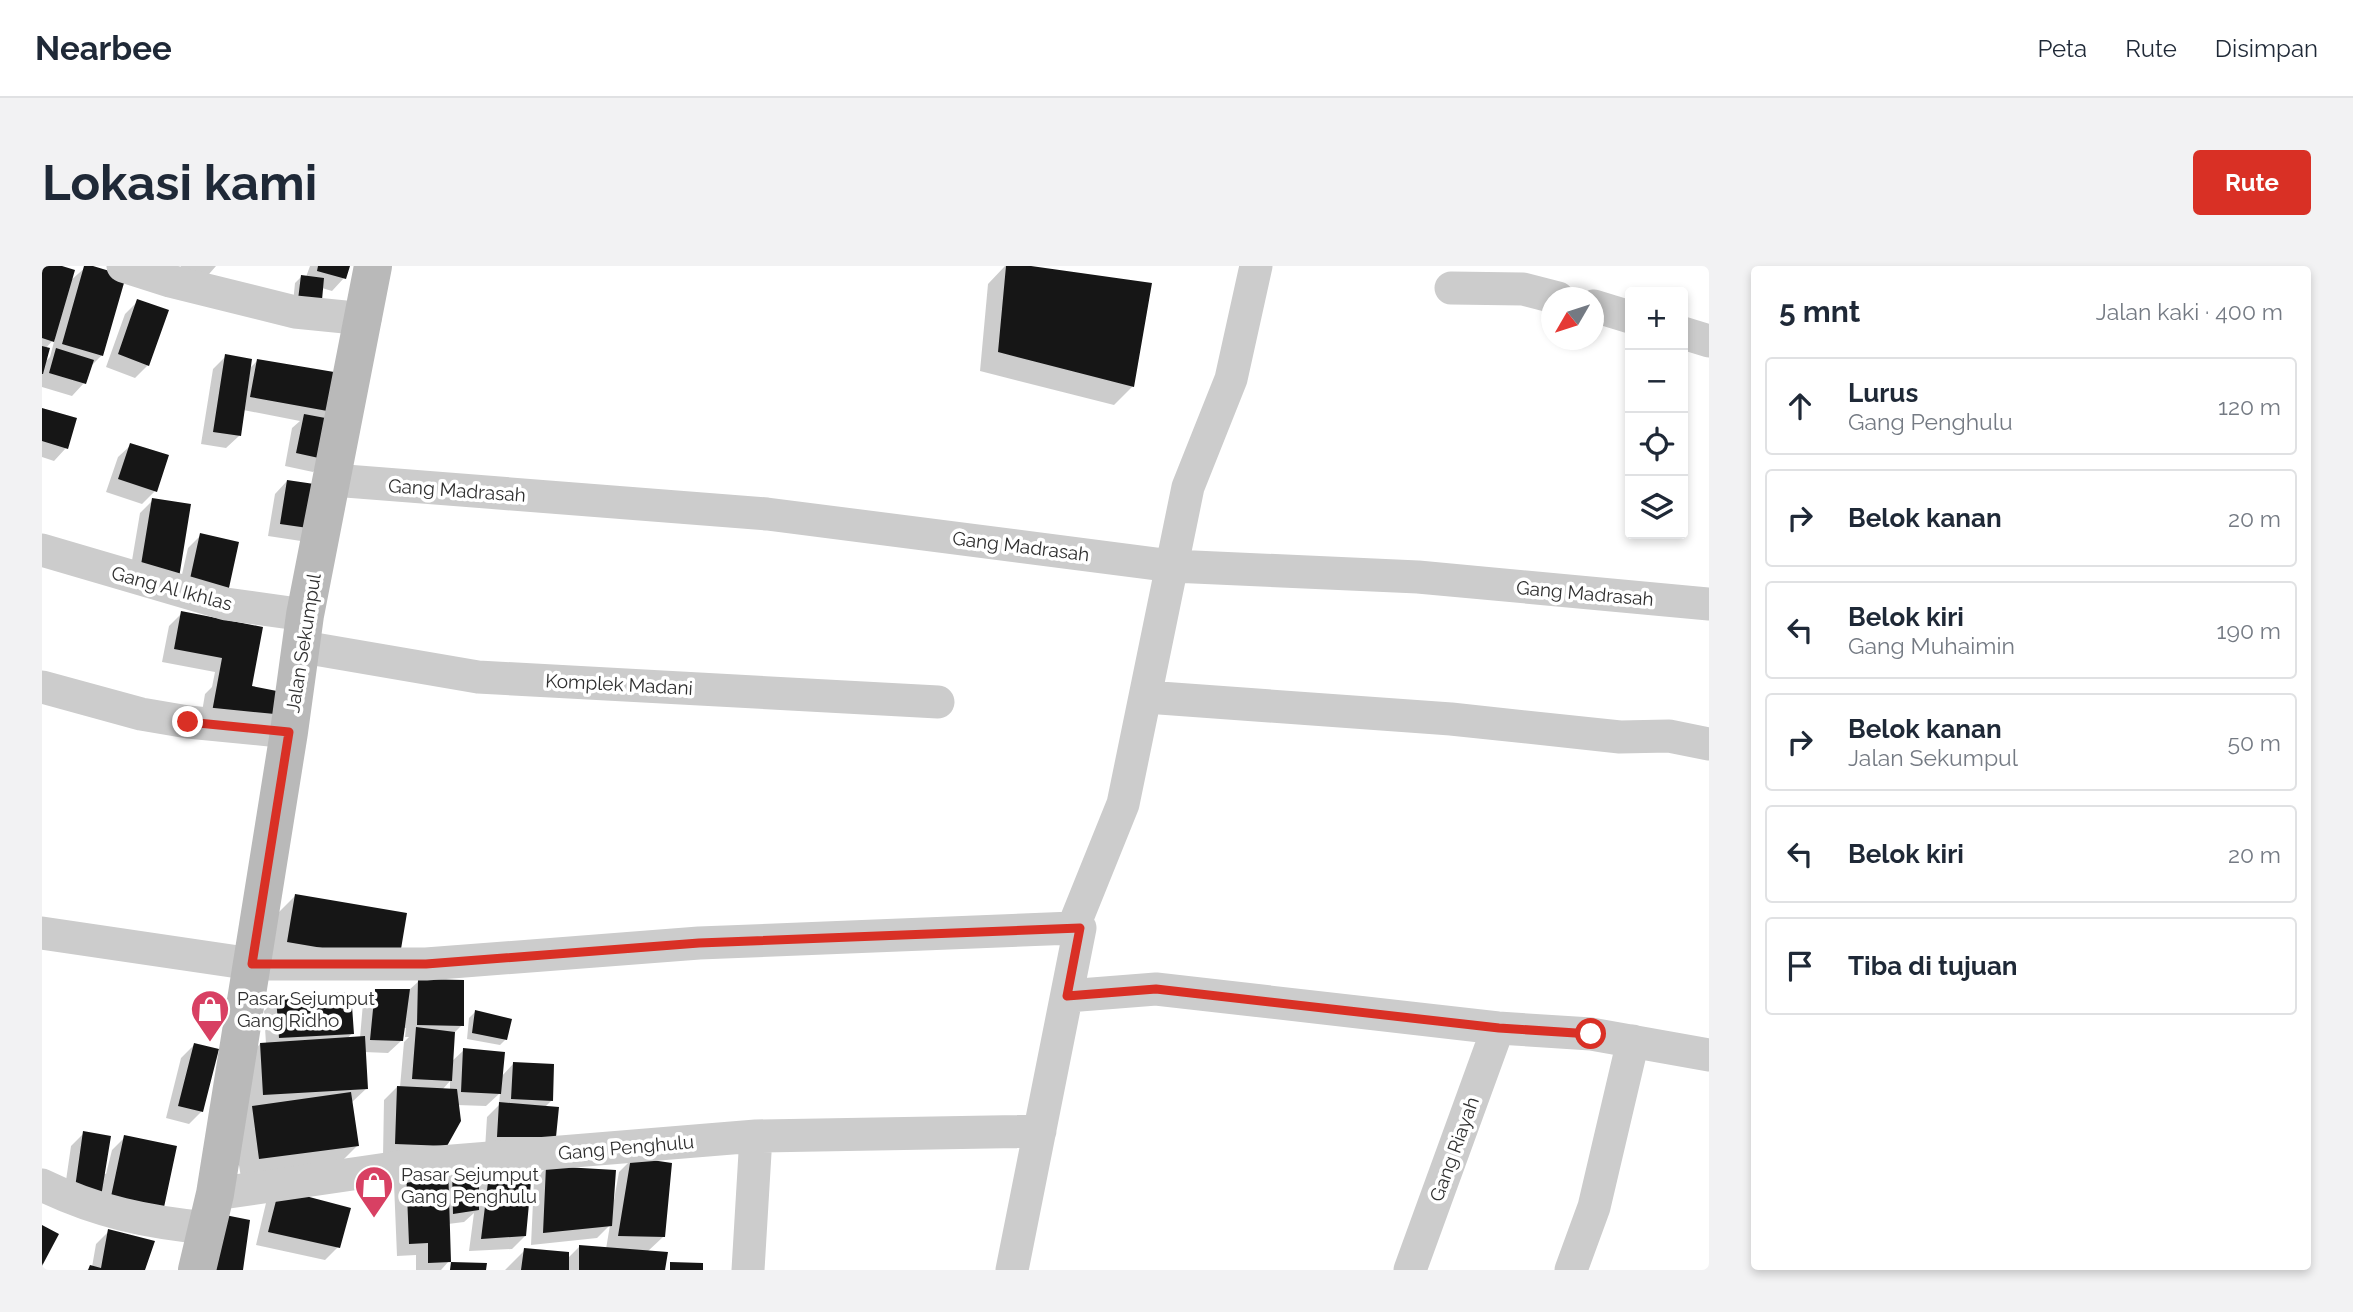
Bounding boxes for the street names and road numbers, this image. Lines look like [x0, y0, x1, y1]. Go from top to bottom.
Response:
street label: Gang Madrasah [387, 474, 527, 506]
street label: Gang Madrasah [951, 527, 1091, 565]
street label: Gang Al Ikhlas [109, 561, 235, 615]
street label: Jalan Sekumpul [281, 571, 325, 714]
street label: Gang Madrasah [1515, 576, 1655, 610]
street label: Komplek Madani [545, 669, 693, 699]
street label: Gang Riayah [1425, 1094, 1483, 1204]
street label: Gang Penghulu [557, 1130, 695, 1164]

